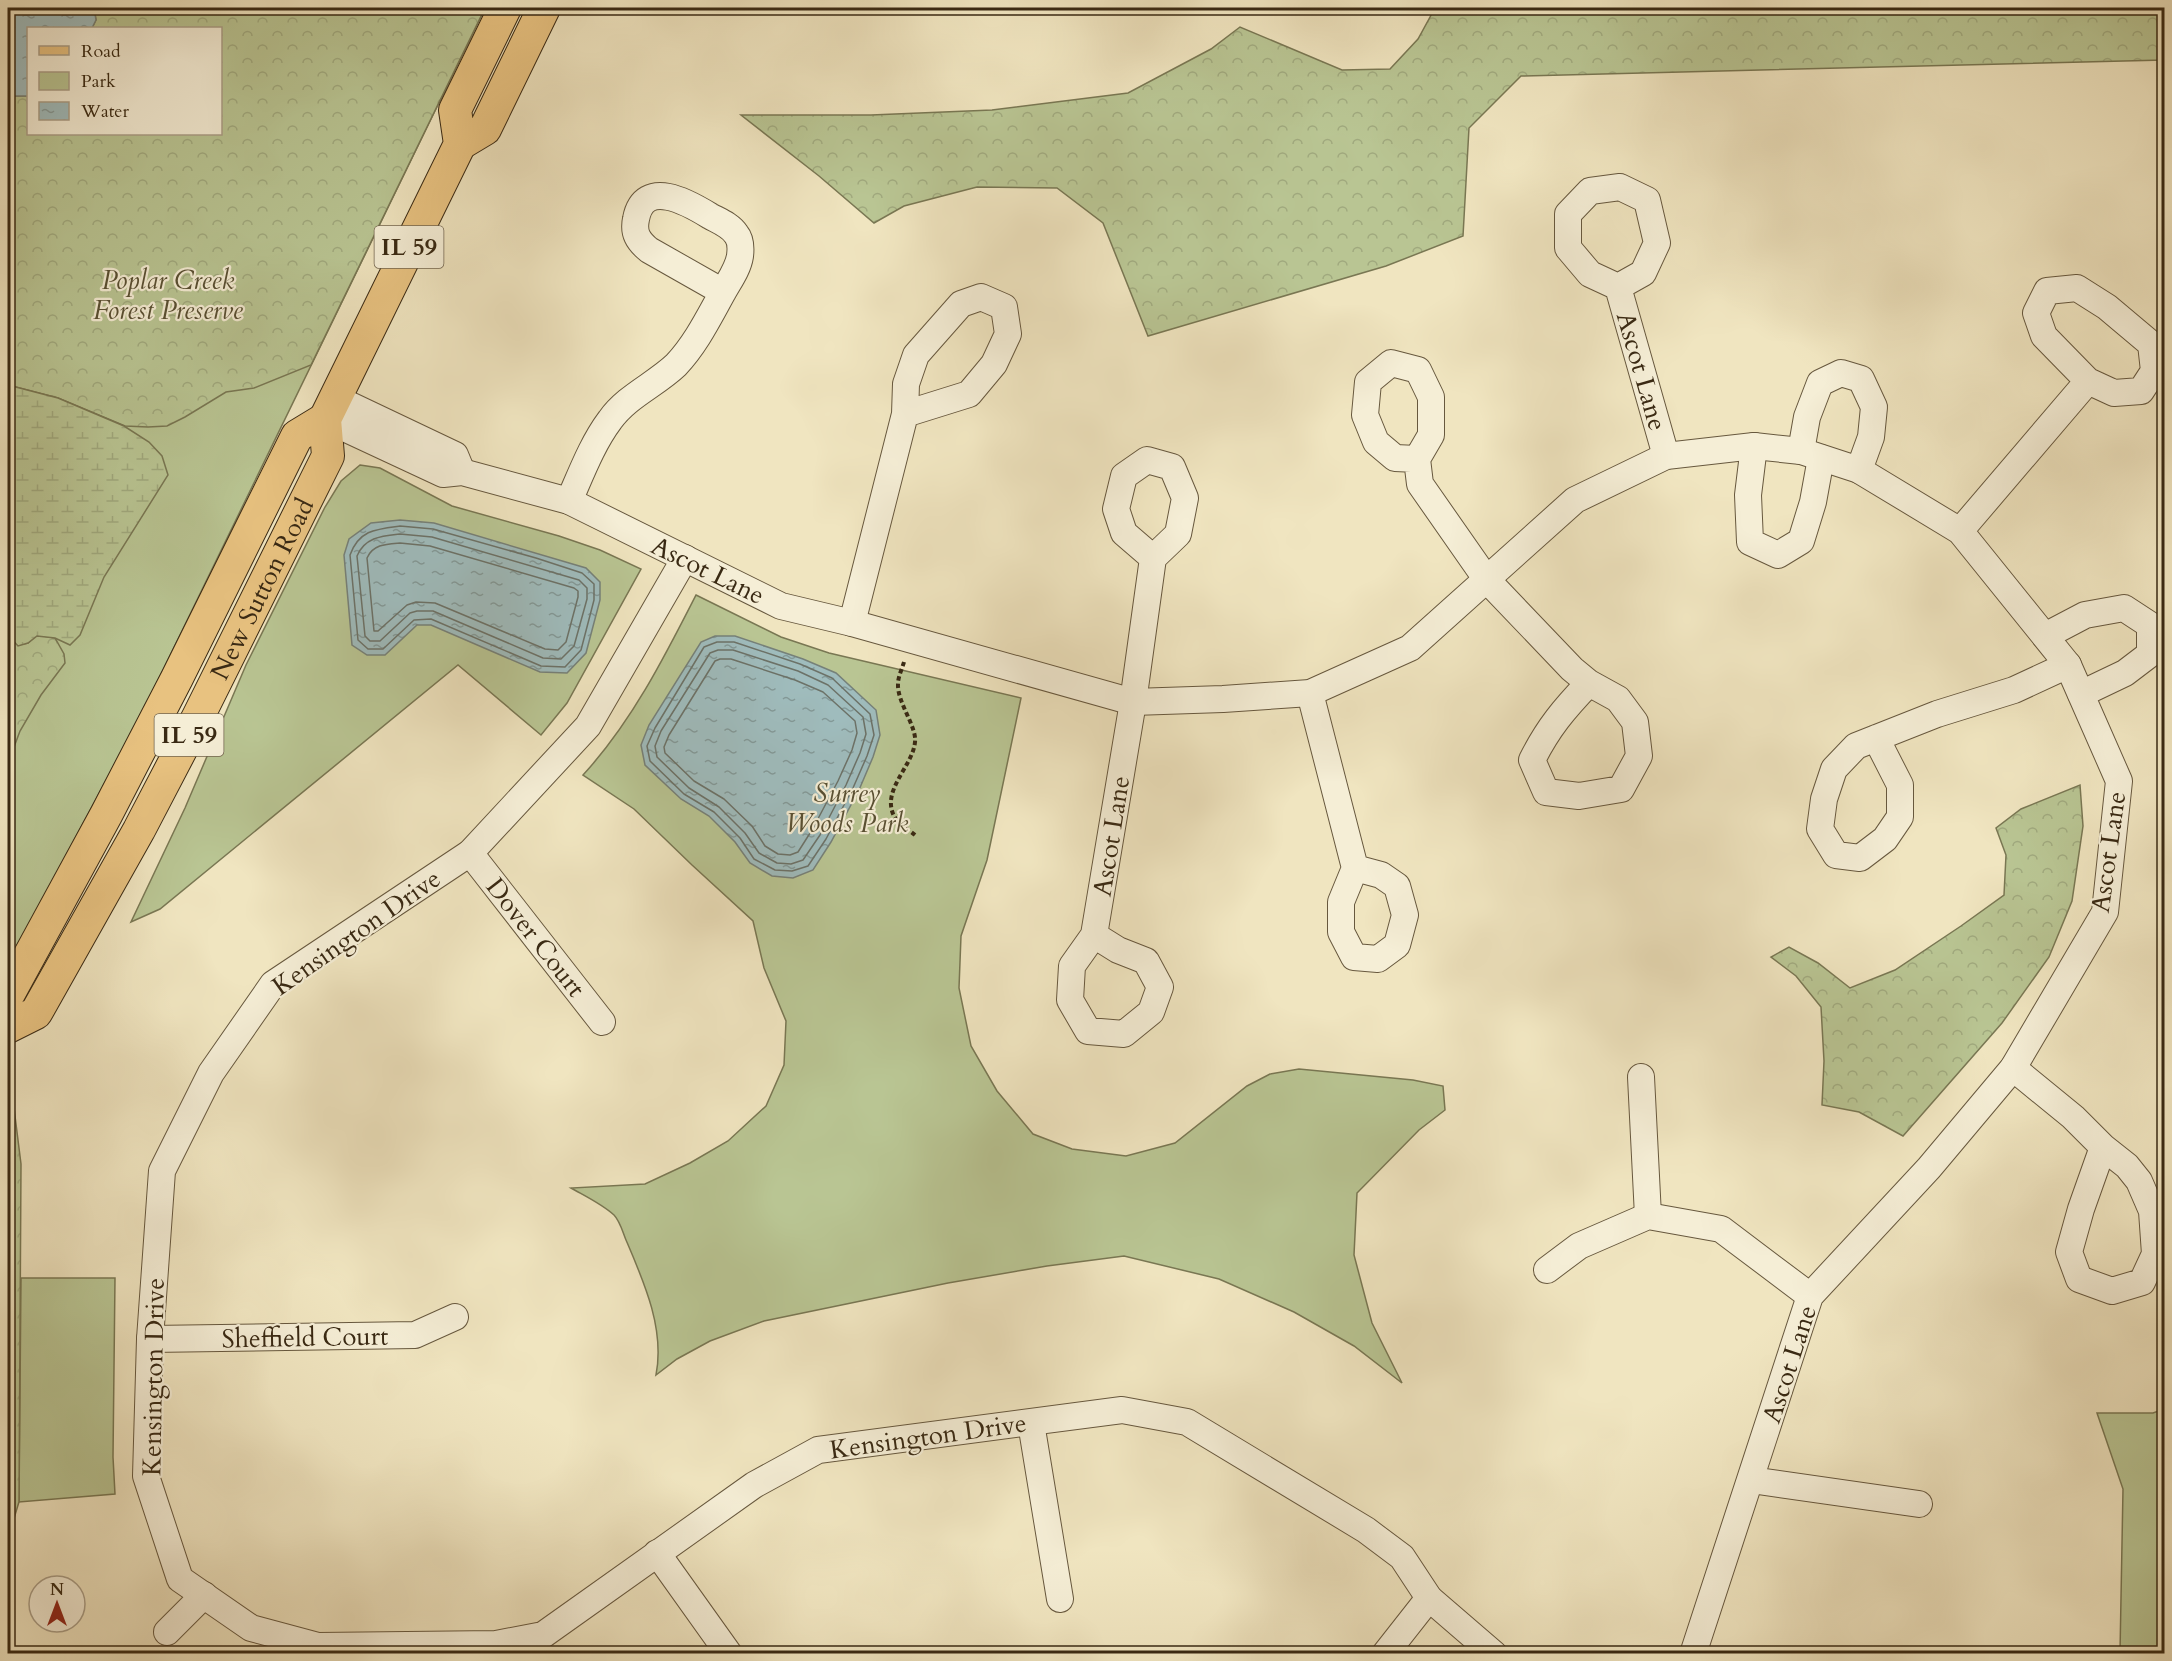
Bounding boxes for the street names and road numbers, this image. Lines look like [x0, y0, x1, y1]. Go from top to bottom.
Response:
road number: IL 59 [374, 226, 444, 268]
street label: Ascot Lane [1608, 308, 1675, 435]
street label: New Sutton Road [202, 492, 322, 686]
street label: Ascot Lane [645, 528, 770, 613]
road number: IL 59 [154, 714, 224, 756]
street label: Ascot Lane [1085, 773, 1138, 899]
street label: Ascot Lane [2083, 789, 2134, 915]
street label: Kensington Drive [265, 861, 448, 1004]
street label: Dover Court [478, 870, 593, 1004]
street label: Kensington Drive [134, 1278, 173, 1476]
street label: Ascot Lane [1754, 1301, 1825, 1428]
street label: Sheffield Court [221, 1319, 389, 1356]
street label: Kensington Drive [827, 1405, 1029, 1468]

